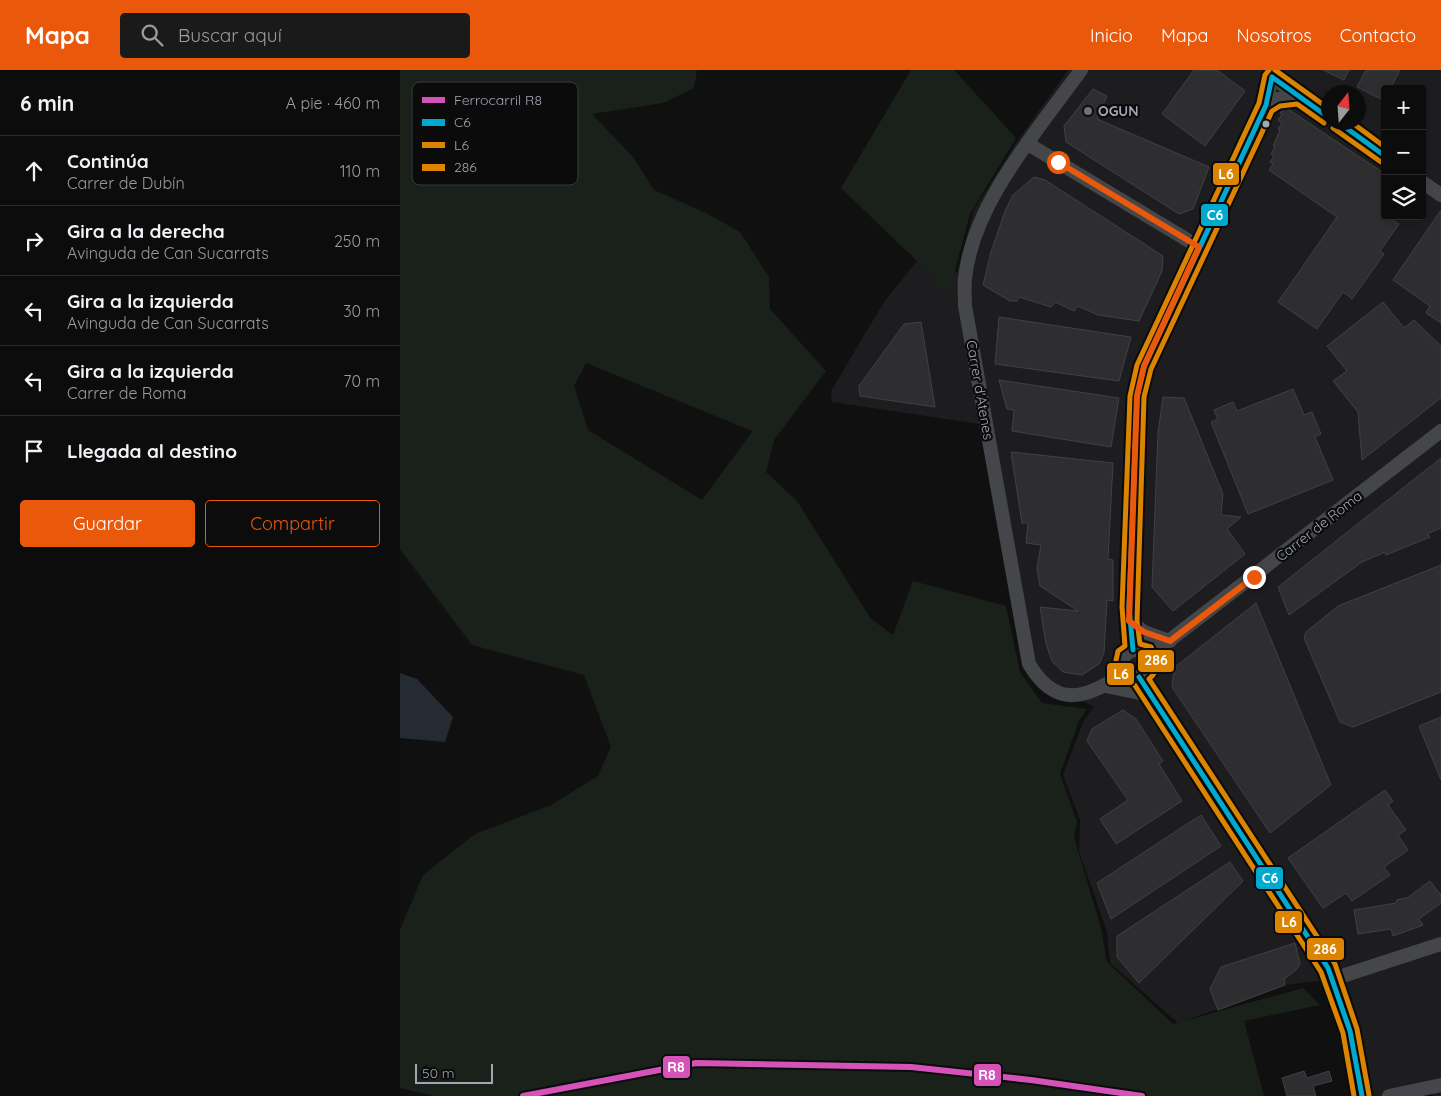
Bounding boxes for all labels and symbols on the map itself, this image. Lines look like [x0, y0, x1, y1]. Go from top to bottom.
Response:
legend [412, 82, 578, 185]
north arrow [1321, 85, 1366, 130]
text: Ferrocarril R8 [454, 91, 542, 109]
place label: OGUN [1098, 102, 1139, 120]
marker: OGUN [1082, 105, 1094, 117]
text: C6 [454, 113, 471, 131]
unlabelled marker [1261, 119, 1271, 129]
text: L6 [454, 136, 469, 154]
route start [1047, 151, 1070, 174]
text: 286 [454, 158, 477, 176]
line badge: L6 [1212, 162, 1240, 186]
text: L6 [1218, 165, 1234, 183]
line badge: C6 [1200, 203, 1229, 227]
text: C6 [1207, 206, 1224, 224]
street label: Carrer d'Atenes [962, 339, 998, 441]
street label: Carrer de Roma [1272, 487, 1366, 565]
route end [1243, 566, 1266, 589]
line badge: 286 [1137, 649, 1175, 673]
text: 286 [1144, 651, 1168, 669]
line badge: L6 [1106, 662, 1135, 686]
text: L6 [1113, 665, 1129, 683]
line badge: C6 [1255, 866, 1284, 890]
text: C6 [1262, 869, 1279, 887]
line badge: L6 [1274, 910, 1303, 934]
text: L6 [1281, 913, 1297, 931]
line badge: 286 [1306, 937, 1345, 961]
text: 286 [1313, 940, 1337, 958]
line badge: R8 [662, 1055, 691, 1079]
text: R8 [667, 1058, 685, 1076]
scale bar [415, 1061, 492, 1084]
line badge: R8 [973, 1063, 1002, 1087]
text: R8 [978, 1066, 996, 1084]

